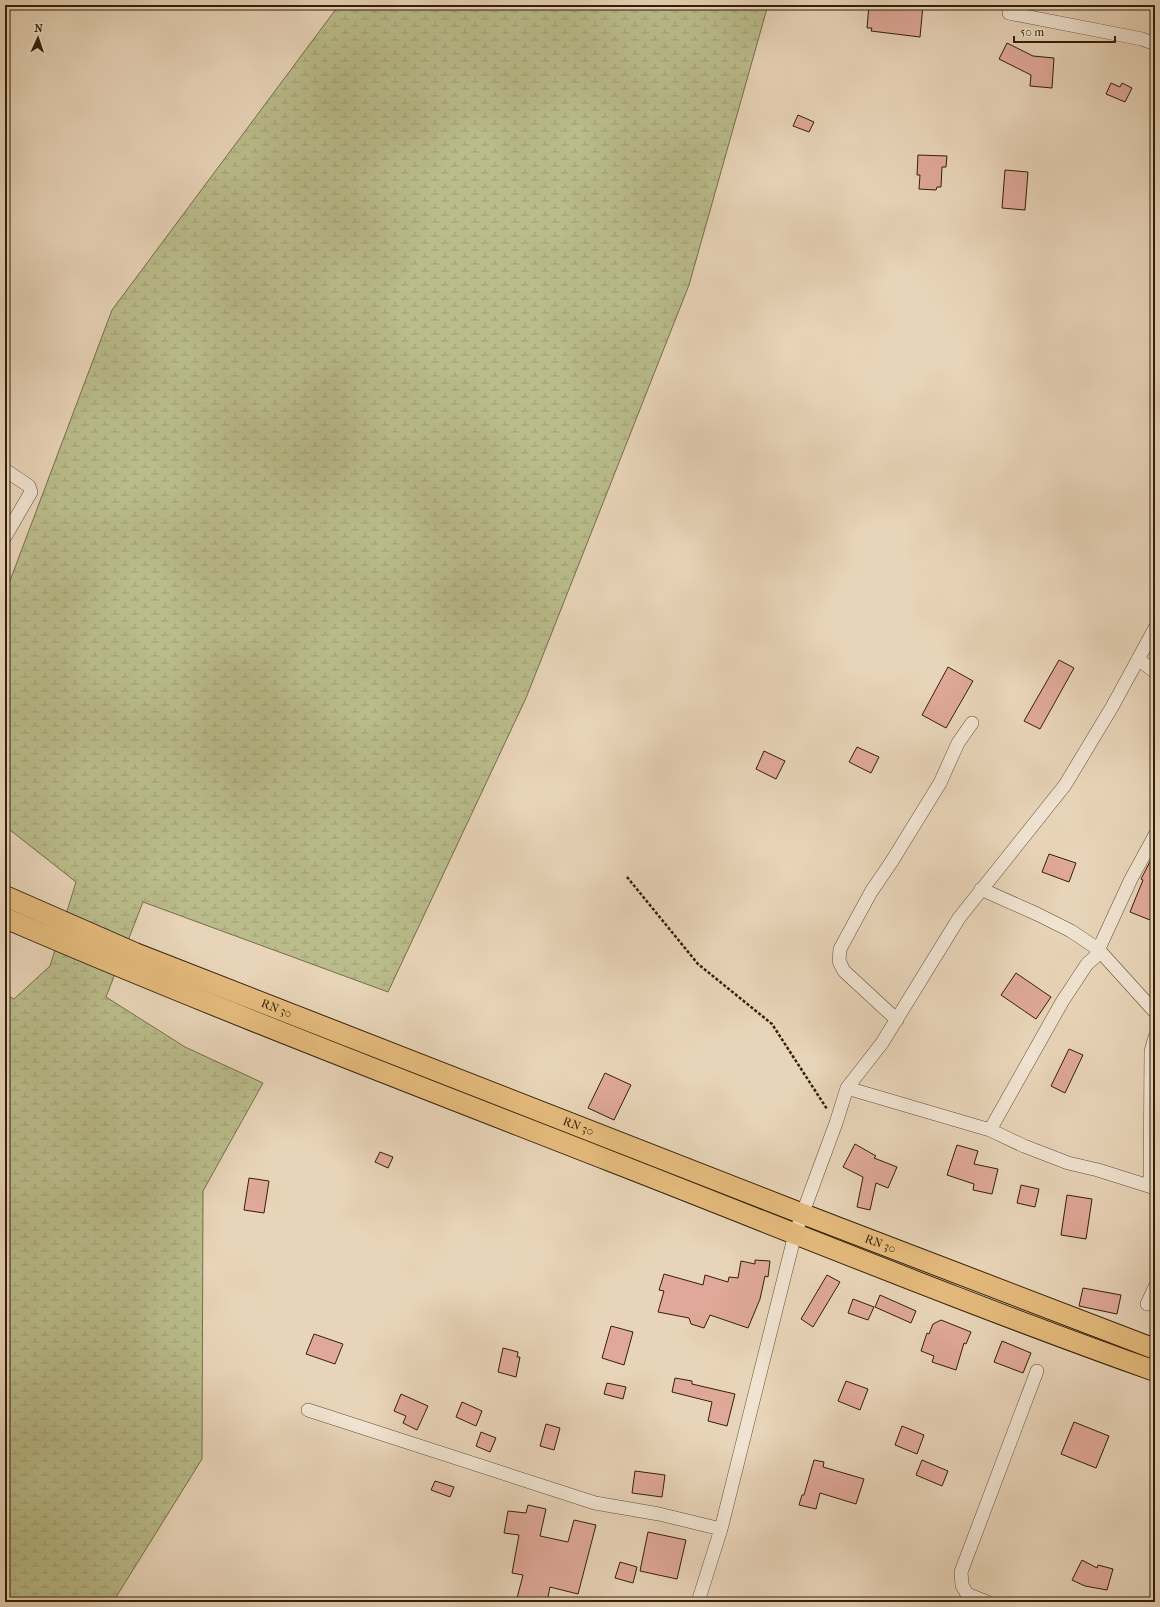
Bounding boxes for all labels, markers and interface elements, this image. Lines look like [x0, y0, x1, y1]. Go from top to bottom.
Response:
north arrow [18, 18, 58, 58]
scale bar [1014, 18, 1115, 44]
text: N [34, 22, 44, 35]
text: 50 m [1020, 25, 1044, 39]
street label: RN 30 [259, 996, 294, 1021]
street label: RN 30 [561, 1114, 596, 1139]
street label: RN 30 [863, 1231, 898, 1256]

